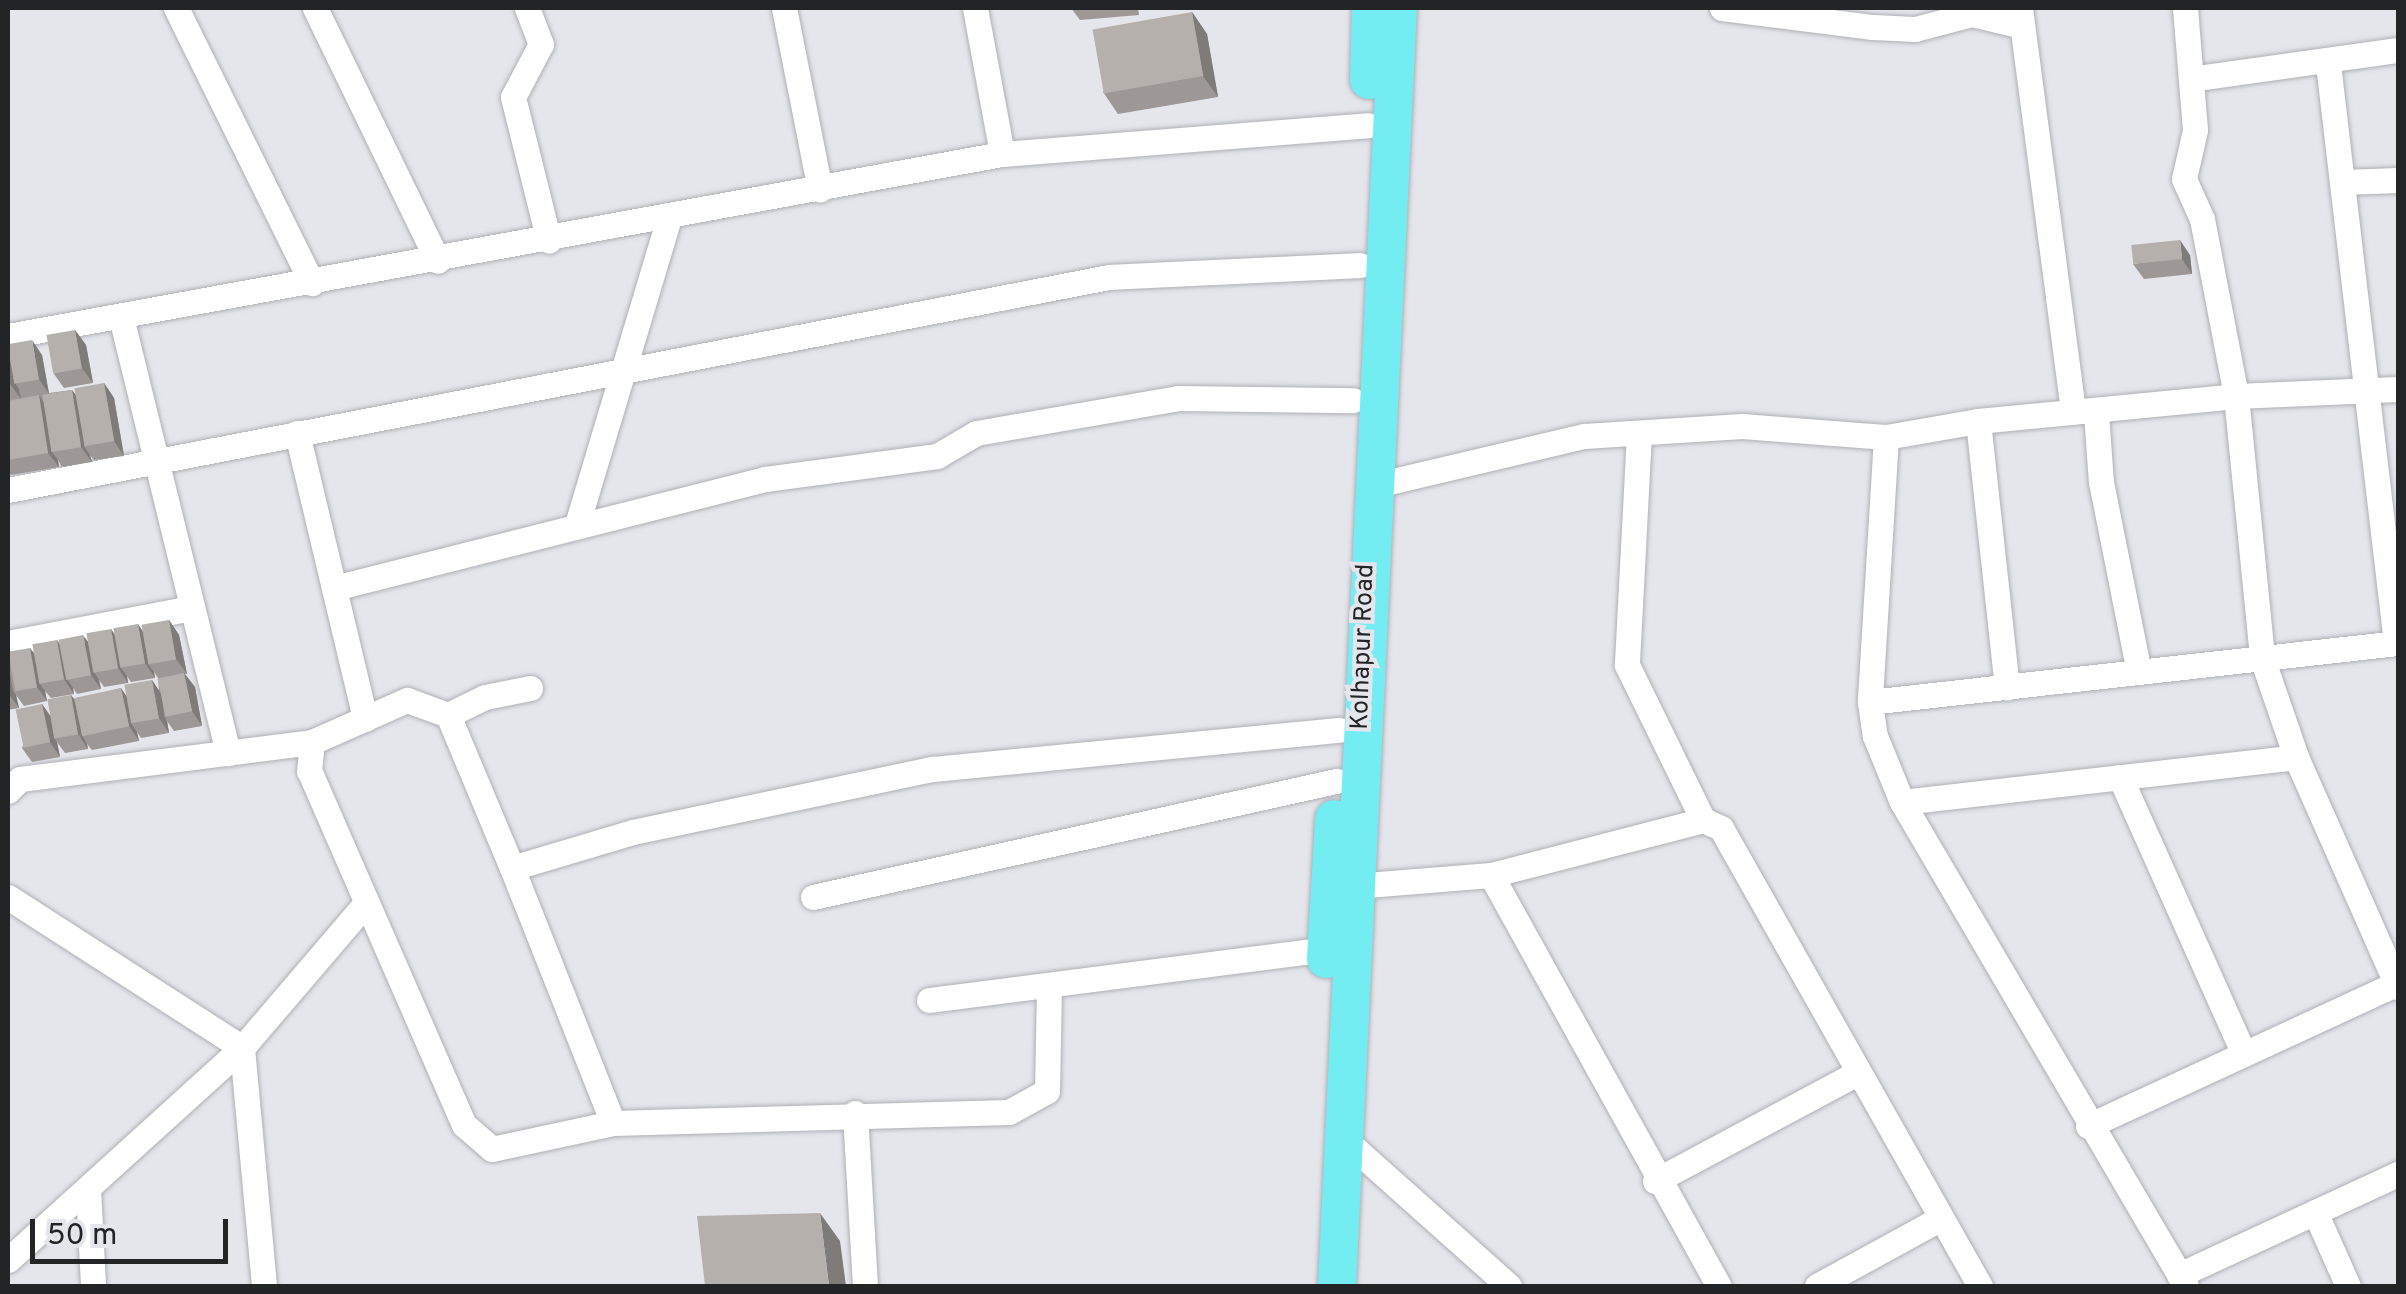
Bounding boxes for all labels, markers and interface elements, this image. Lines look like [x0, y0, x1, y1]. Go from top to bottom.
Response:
street label: Kolhapur Road [1346, 564, 1382, 730]
scale bar [35, 1199, 232, 1261]
text: 50 m [47, 1218, 117, 1255]

